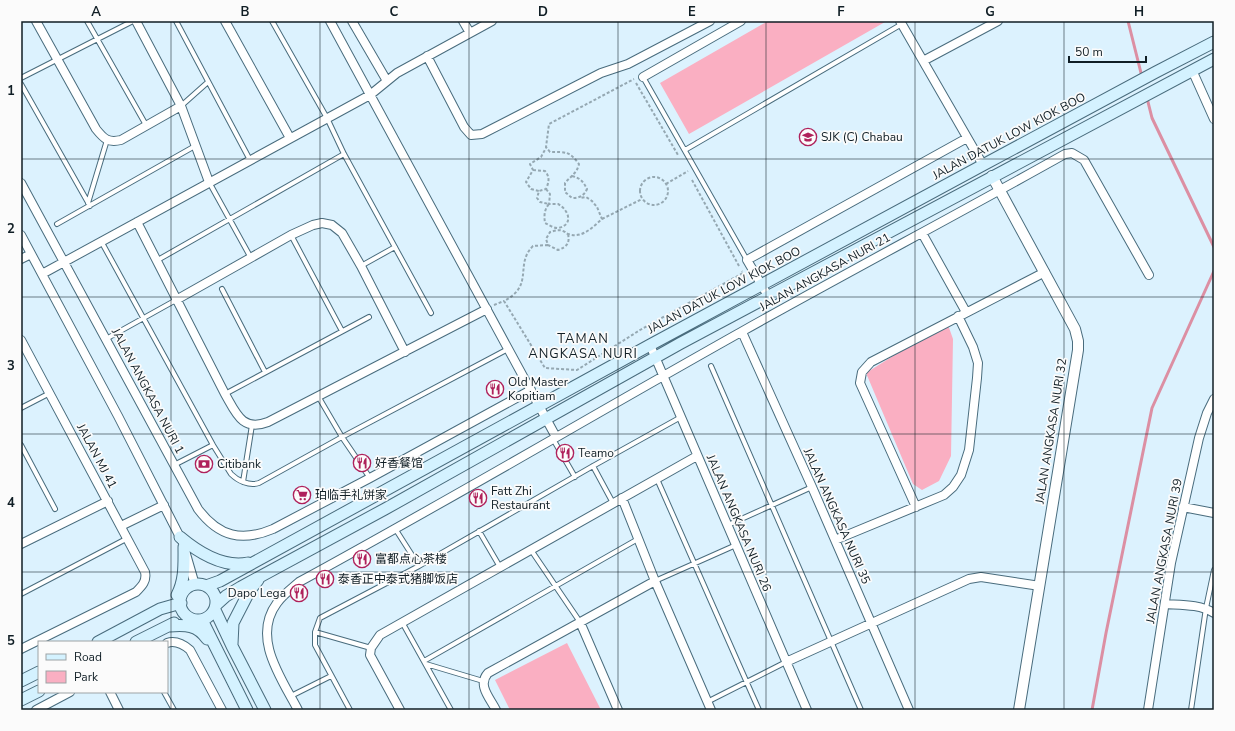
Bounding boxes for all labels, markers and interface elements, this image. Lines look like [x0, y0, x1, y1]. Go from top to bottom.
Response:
text: A [91, 3, 101, 21]
text: B [241, 3, 250, 21]
text: C [390, 3, 399, 21]
text: D [538, 3, 548, 21]
text: E [688, 3, 696, 21]
text: F [837, 3, 845, 21]
text: G [985, 3, 995, 21]
text: H [1134, 3, 1144, 21]
scale bar [1069, 38, 1146, 64]
text: 50 m [1075, 44, 1103, 60]
text: 1 [7, 82, 15, 100]
street label: JALAN DATUK LOW KIOK BOO [929, 89, 1088, 184]
school or university icon: SJK (C) Chabau [798, 127, 818, 147]
place label: SJK (C) Chabau [821, 129, 903, 145]
text: 2 [7, 220, 15, 238]
street label: JALAN ANGKASA NURI 21 [756, 229, 893, 315]
street label: JALAN DATUK LOW KIOK BOO [644, 243, 803, 338]
street label: JALAN ANGKASA NURI 1 [108, 325, 188, 457]
district label: TAMAN ANGKASA NURI [528, 330, 638, 363]
text: 3 [7, 357, 15, 375]
street label: JALAN ANGKASA NURI 32 [1031, 357, 1070, 506]
place label: Old Master Kopitiam [508, 374, 569, 404]
restaurant icon: Old Master Kopitiam [485, 379, 505, 399]
street label: JALAN MJ 41 [73, 420, 121, 491]
restaurant icon: Teamo [555, 443, 575, 463]
place label: Teamo [578, 445, 614, 461]
street label: JALAN ANGKASA NURI 35 [799, 445, 874, 586]
street label: JALAN ANGKASA NURI 26 [702, 451, 775, 594]
restaurant icon: 好香餐馆 [352, 453, 372, 473]
bank icon: Citibank [194, 454, 214, 474]
place label: 好香餐馆 [375, 455, 423, 471]
place label: Citibank [217, 456, 262, 472]
street label: JALAN ANGKASA NURI 39 [1142, 477, 1186, 626]
place label: Fatt Zhi Restaurant [491, 483, 551, 513]
supermarket icon: 珀临手礼饼家 [292, 485, 312, 505]
place label: 珀临手礼饼家 [315, 487, 387, 503]
restaurant icon: Fatt Zhi Restaurant [468, 488, 488, 508]
text: 4 [7, 494, 15, 512]
restaurant icon: 富都点心茶楼 [352, 549, 372, 569]
place label: 富都点心茶楼 [375, 551, 447, 567]
restaurant icon: 泰香正中泰式猪脚饭店 [315, 569, 335, 589]
place label: 泰香正中泰式猪脚饭店 [338, 571, 458, 587]
restaurant icon: Dapo Lega [289, 583, 309, 603]
place label: Dapo Lega [228, 585, 286, 601]
text: 5 [7, 632, 15, 650]
legend [38, 641, 168, 693]
text: Road [74, 649, 102, 665]
text: Park [74, 669, 99, 685]

